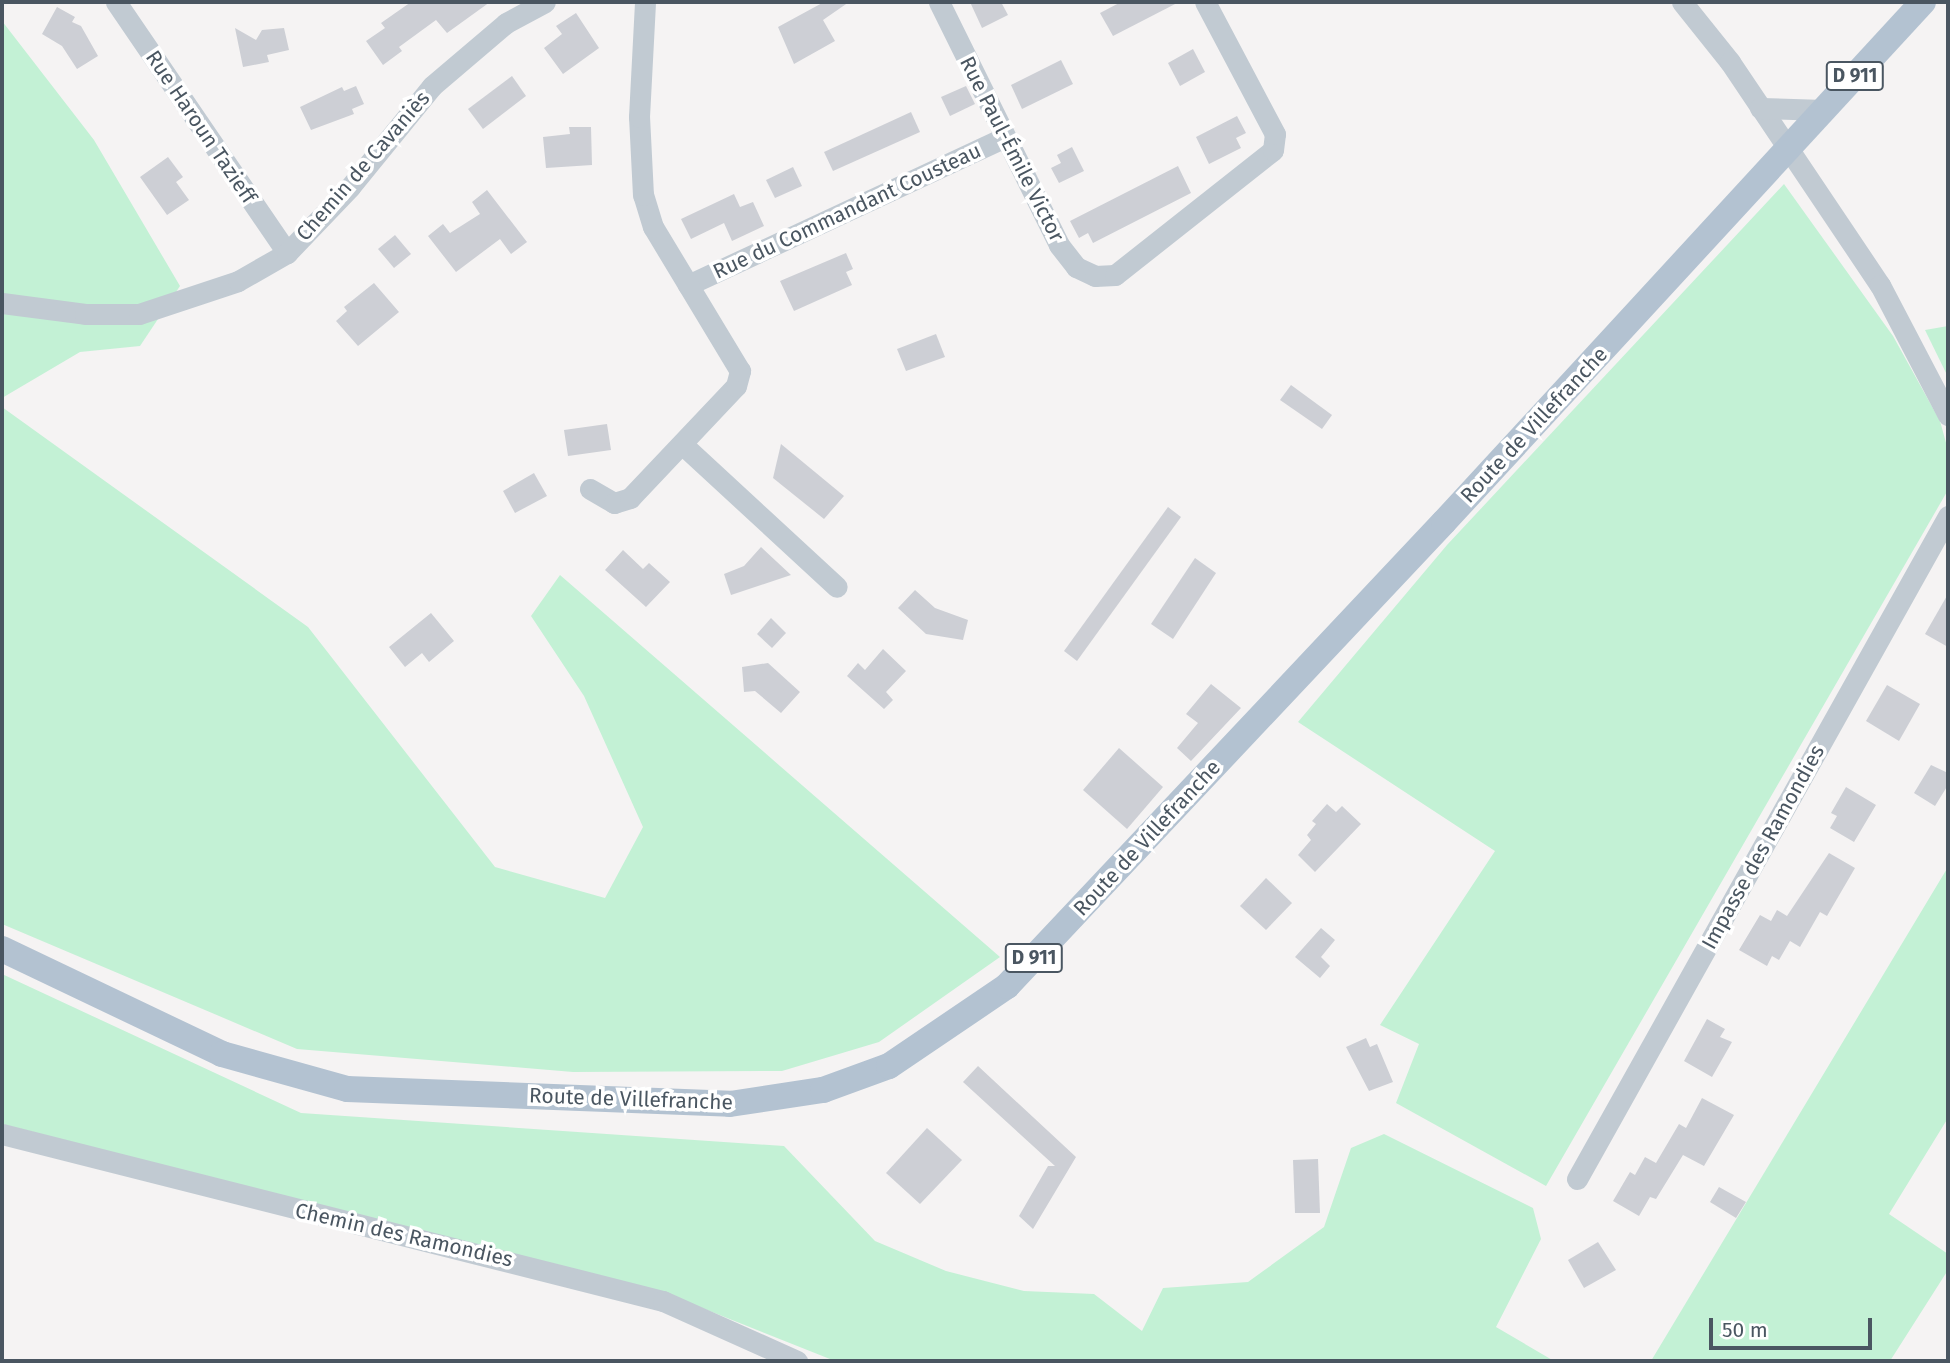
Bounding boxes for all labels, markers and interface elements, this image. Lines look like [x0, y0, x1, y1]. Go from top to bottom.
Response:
street label: Rue Haroun Tazieff [140, 46, 262, 208]
street label: Rue Paul-Émile Victor [954, 52, 1070, 246]
road number: D 911 [1825, 60, 1885, 92]
street label: Chemin de Cavaniès [291, 86, 435, 246]
street label: Rue du Commandant Cousteau [709, 138, 985, 284]
street label: Route de Villefranche [1455, 342, 1613, 508]
street label: Impasse des Ramondies [1696, 740, 1830, 954]
street label: Route de Villefranche [1068, 755, 1226, 921]
road number: D 911 [1004, 942, 1064, 974]
street label: Route de Villefranche [529, 1083, 733, 1115]
street label: Chemin des Ramondies [293, 1198, 515, 1272]
scale bar [1712, 1304, 1875, 1348]
text: 50 m [1722, 1317, 1768, 1343]

